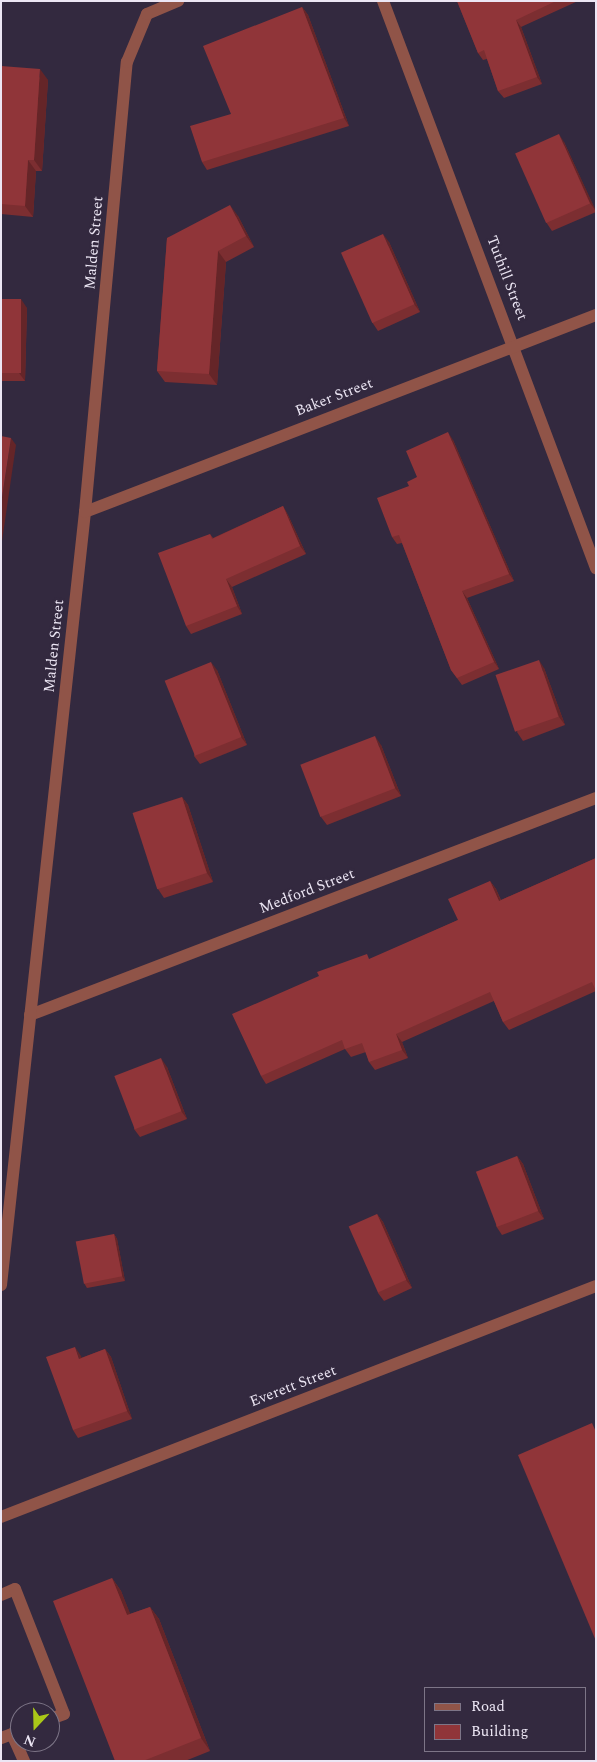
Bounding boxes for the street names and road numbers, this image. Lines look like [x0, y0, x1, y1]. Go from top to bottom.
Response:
street label: Malden Street [81, 196, 107, 290]
street label: Tuthill Street [483, 233, 531, 323]
street label: Baker Street [293, 374, 375, 420]
street label: Malden Street [40, 599, 68, 693]
street label: Medford Street [257, 865, 357, 917]
street label: Everett Street [247, 1361, 339, 1411]

